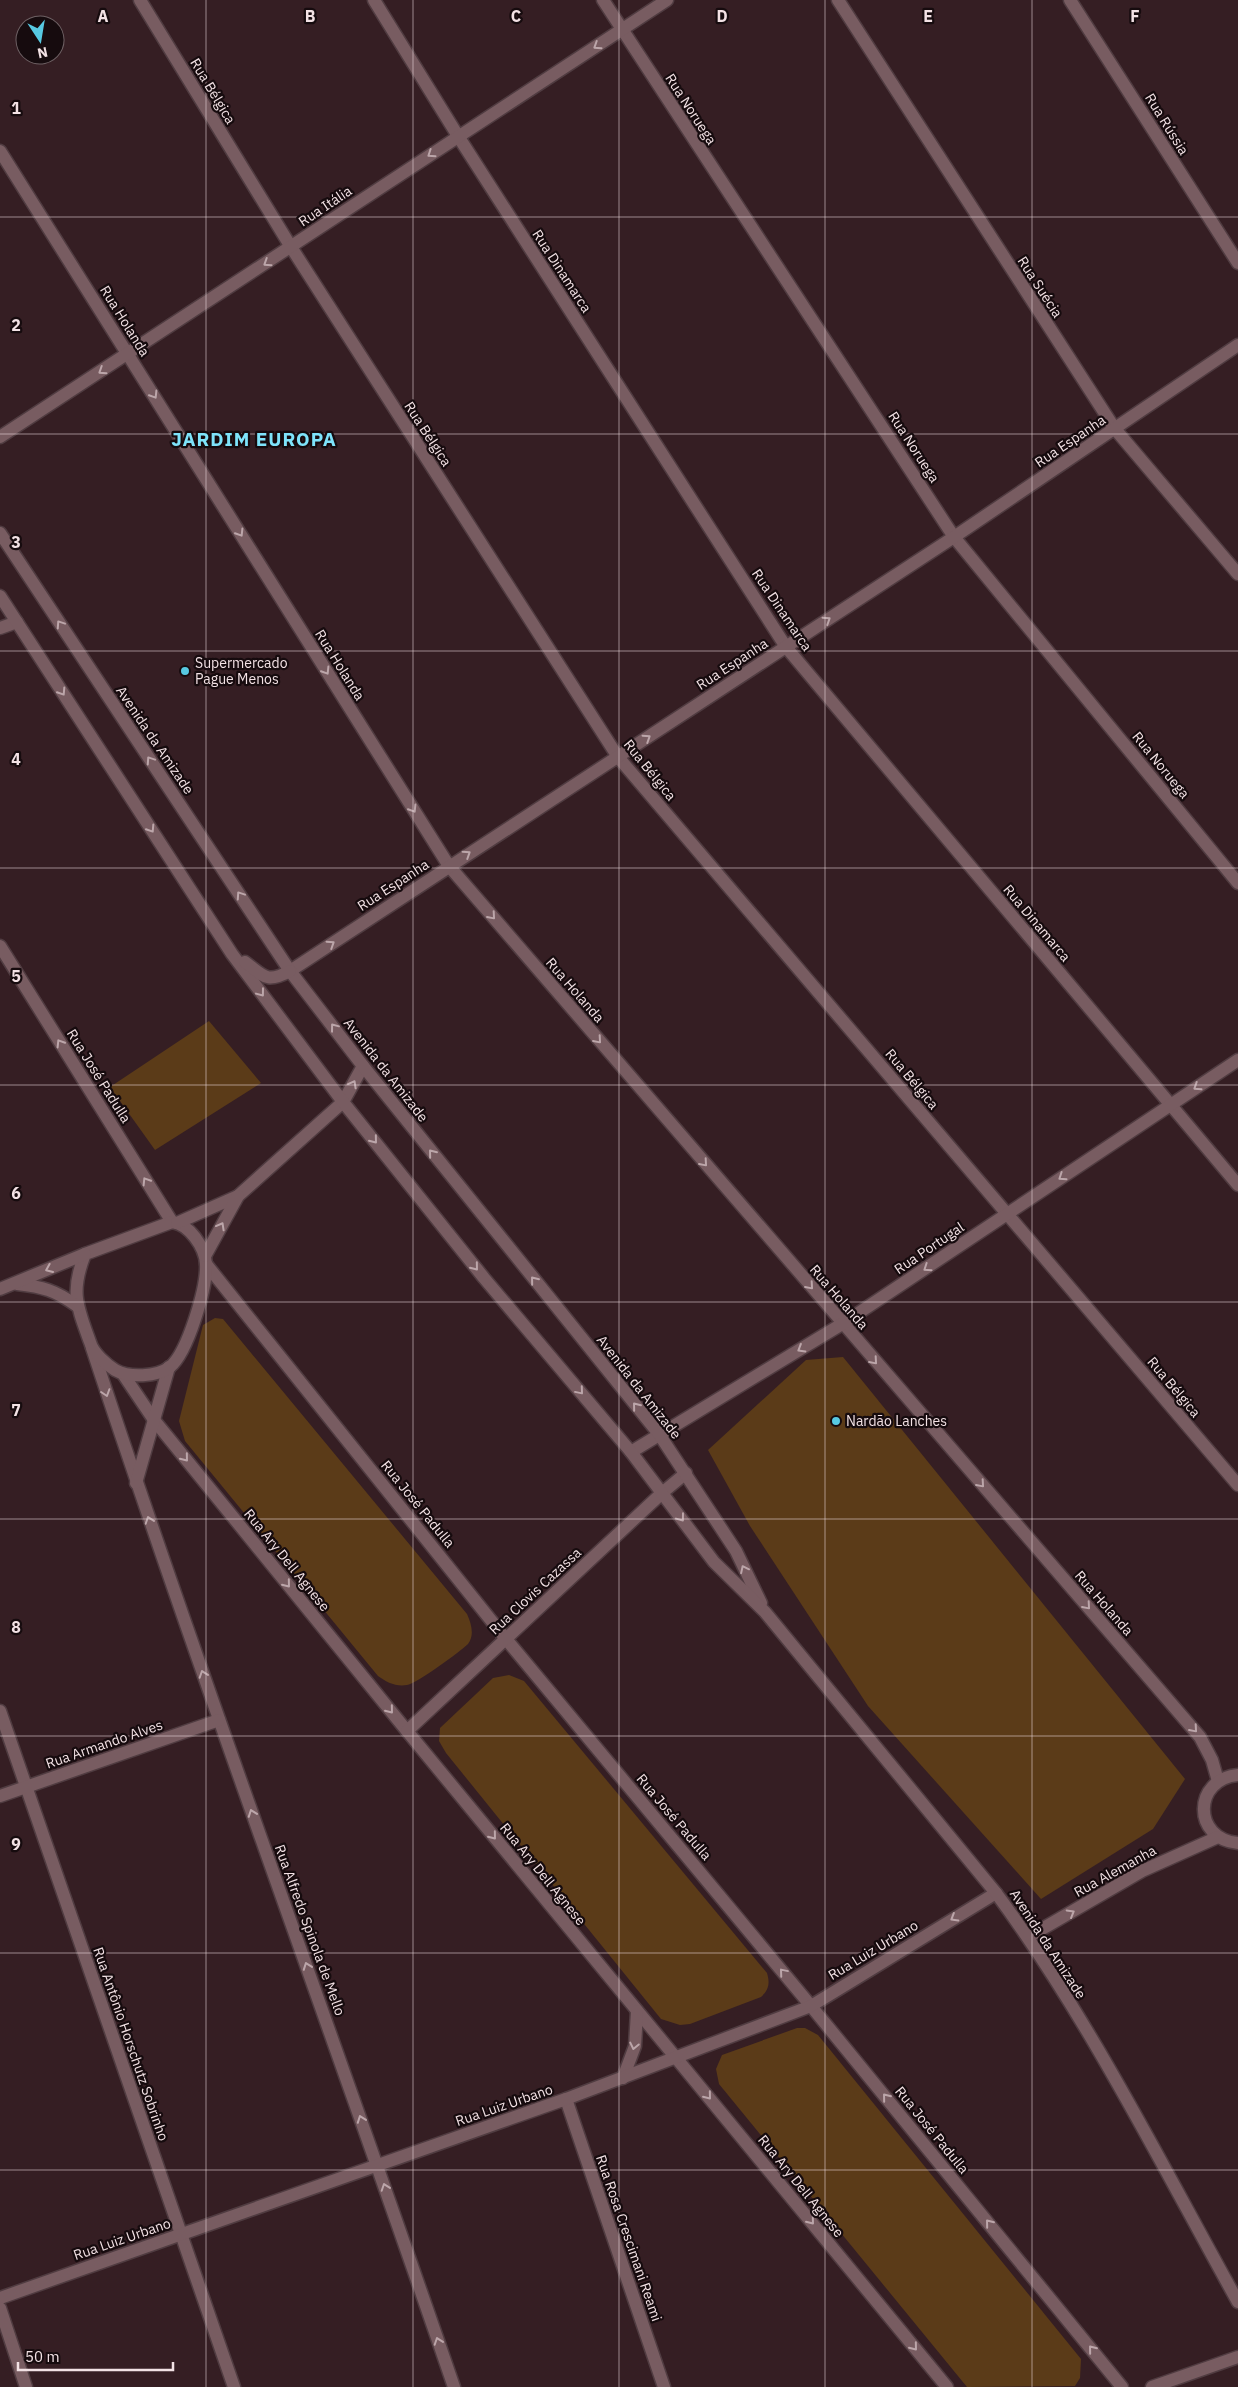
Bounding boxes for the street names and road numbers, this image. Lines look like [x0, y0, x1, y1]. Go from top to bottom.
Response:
street label: Rua Bélgica [186, 55, 240, 128]
street label: Rua Noruega [661, 70, 721, 148]
street label: Rua Rússia [1141, 90, 1193, 159]
street label: Rua Itália [295, 181, 356, 230]
street label: Rua Dinamarca [528, 226, 596, 316]
street label: Rua Suécia [1014, 253, 1067, 321]
street label: Rua Holanda [96, 282, 154, 360]
street label: Rua Bélgica [400, 398, 456, 470]
street label: Rua Noruega [884, 408, 944, 486]
street label: Rua Espanha [1031, 410, 1109, 471]
street label: Rua Dinamarca [748, 565, 816, 655]
street label: Rua Holanda [311, 626, 369, 704]
street label: Rua Espanha [693, 634, 772, 694]
street label: Avenida da Amizade [112, 682, 198, 798]
street label: Rua Noruega [1129, 728, 1194, 803]
street label: Rua Bélgica [620, 736, 681, 805]
street label: Rua Espanha [354, 855, 433, 915]
street label: Rua Dinamarca [999, 881, 1075, 966]
street label: Rua Holanda [542, 954, 608, 1027]
street label: Avenida da Amizade [340, 1014, 432, 1126]
street label: Rua José Padulla [63, 1026, 135, 1127]
street label: Rua Bélgica [881, 1045, 943, 1113]
street label: Rua Portugal [891, 1218, 968, 1278]
street label: Rua Holanda [806, 1261, 872, 1334]
street label: Avenida da Amizade [593, 1331, 685, 1443]
street label: Rua Bélgica [1143, 1353, 1205, 1421]
street label: Rua José Padulla [377, 1457, 459, 1552]
street label: Rua Ary Dell Agnese [240, 1505, 334, 1615]
street label: Rua Clovis Cazassa [485, 1543, 585, 1638]
street label: Rua Holanda [1071, 1567, 1137, 1640]
street label: Rua Armando Alves [43, 1715, 165, 1772]
street label: Rua José Padulla [633, 1770, 716, 1864]
street label: Rua Ary Dell Agnese [496, 1819, 590, 1929]
street label: Rua Alemanha [1071, 1841, 1160, 1901]
street label: Rua Alfredo Spinola de Mello [271, 1842, 349, 2018]
street label: Avenida da Amizade [1006, 1886, 1090, 2002]
street label: Rua Luiz Urbano [825, 1916, 921, 1984]
street label: Rua Antônio Horschutz Sobrinho [89, 1945, 173, 2143]
street label: Rua Luiz Urbano [453, 2080, 555, 2130]
street label: Rua José Padulla [891, 2083, 973, 2178]
street label: Rua Ary Dell Agnese [754, 2131, 848, 2241]
street label: Rua Rosa Crescimani Reami [592, 2152, 666, 2324]
street label: Rua Luiz Urbano [71, 2214, 173, 2264]

